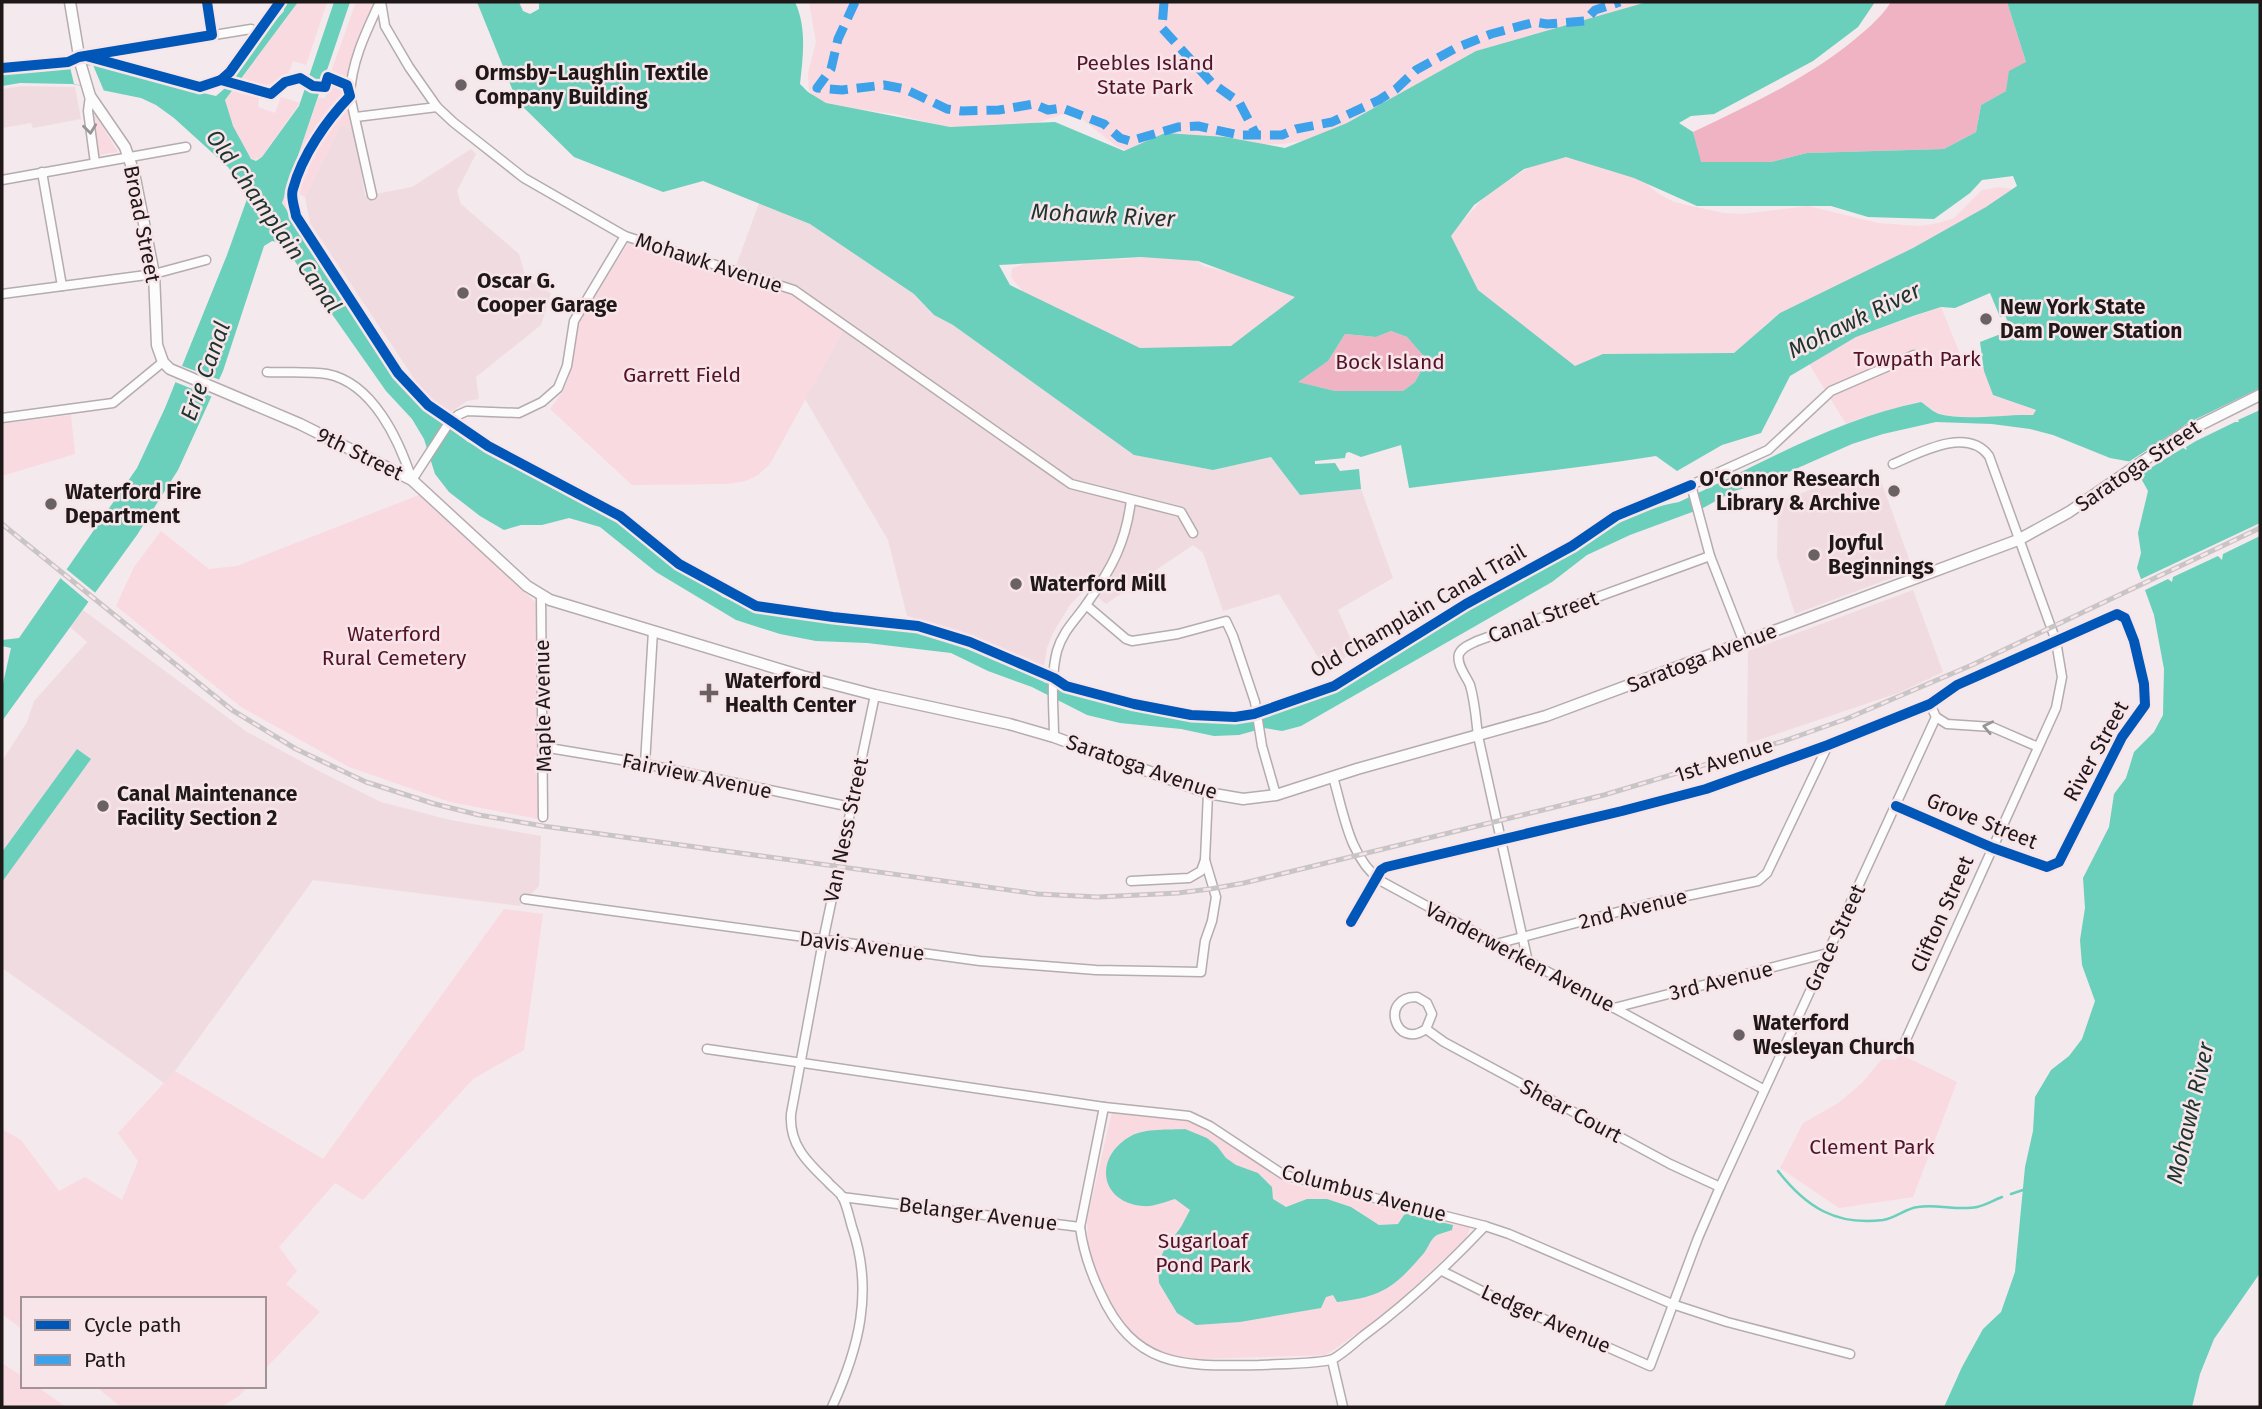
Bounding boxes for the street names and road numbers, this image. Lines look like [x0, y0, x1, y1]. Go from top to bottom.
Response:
street label: Broad Street [118, 163, 166, 285]
street label: Mohawk Avenue [632, 227, 786, 299]
street label: Saratoga Street [2070, 414, 2206, 518]
street label: 9th Street [312, 422, 408, 486]
street label: Old Champlain Canal Trail [1305, 538, 1531, 684]
street label: Canal Street [1484, 585, 1602, 649]
street label: Saratoga Avenue [1623, 617, 1781, 699]
street label: Maple Avenue [529, 639, 557, 773]
street label: River Street [2058, 696, 2134, 806]
street label: Saratoga Avenue [1063, 729, 1221, 805]
street label: 1st Avenue [1672, 732, 1776, 788]
street label: Fairview Avenue [620, 747, 774, 805]
street label: Van Ness Street [818, 755, 874, 905]
street label: Grove Street [1923, 787, 2042, 855]
street label: Clifton Street [1905, 851, 1979, 976]
street label: Grace Street [1799, 880, 1871, 996]
street label: 2nd Avenue [1576, 883, 1690, 935]
street label: Vanderwerken Avenue [1421, 896, 1619, 1018]
street label: Davis Avenue [798, 925, 926, 967]
street label: 3rd Avenue [1667, 956, 1775, 1006]
street label: Shear Court [1516, 1073, 1627, 1149]
street label: Columbus Avenue [1279, 1158, 1449, 1228]
street label: Belanger Avenue [897, 1191, 1059, 1237]
street label: Ledger Avenue [1477, 1279, 1615, 1359]

